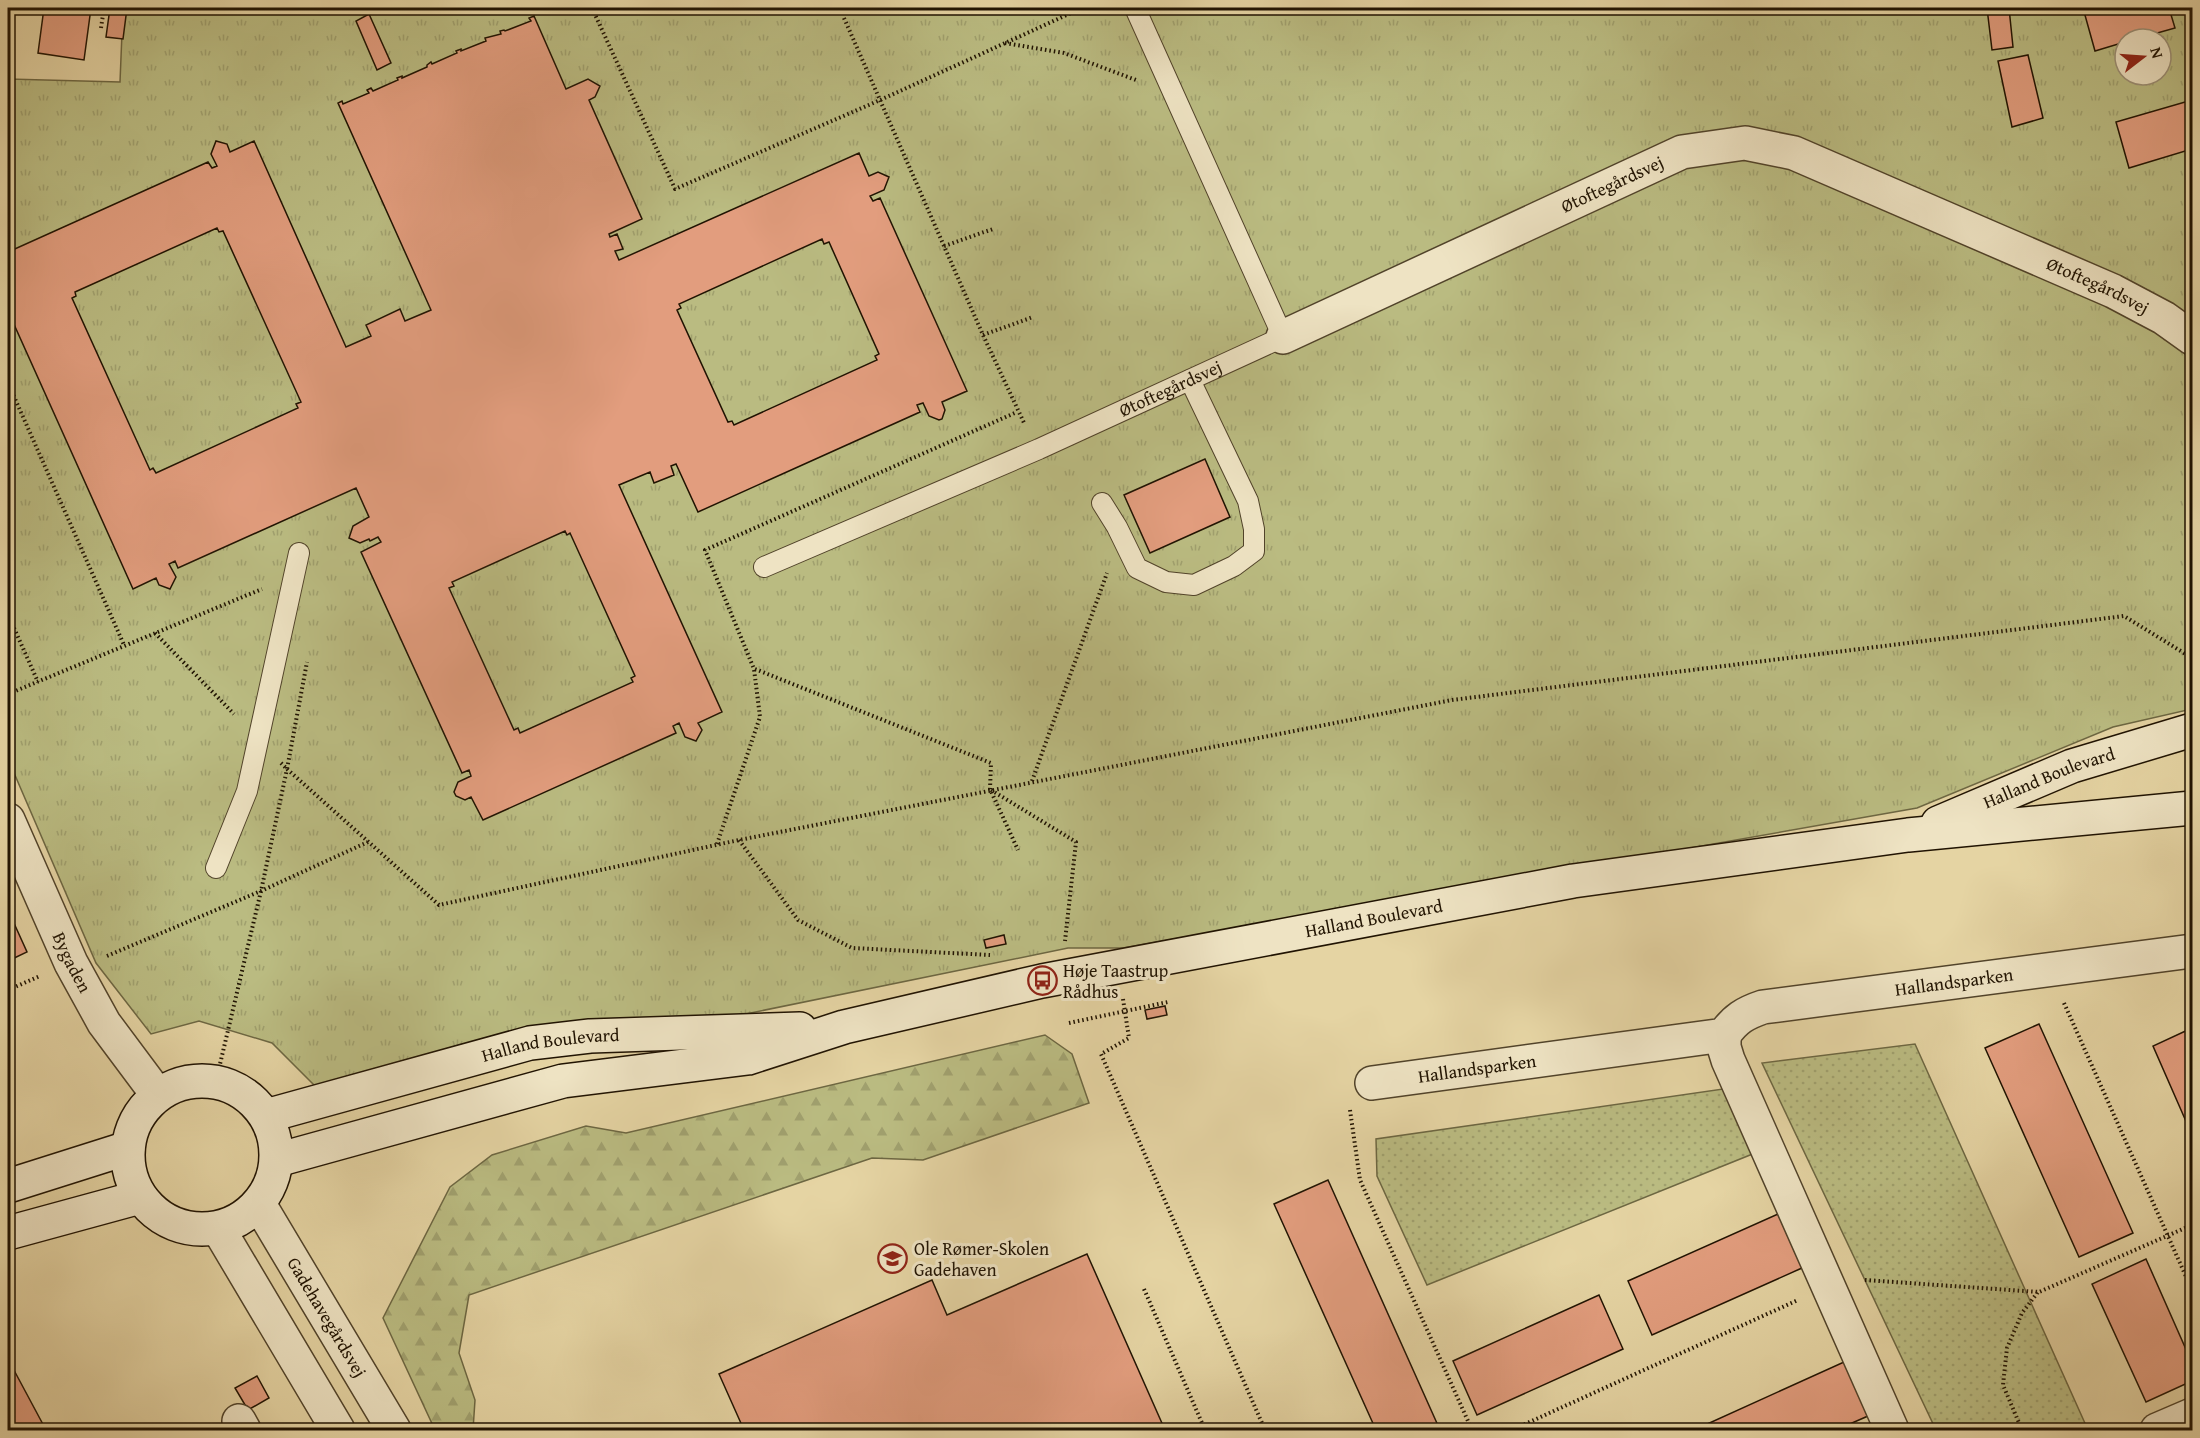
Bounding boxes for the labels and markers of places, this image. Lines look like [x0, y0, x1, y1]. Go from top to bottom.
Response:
place label: Høje Taastrup Rådhus [1063, 957, 1168, 1005]
bus stop icon: Høje Taastrup Rådhus [1026, 965, 1058, 997]
place label: Ole Rømer-Skolen Gadehaven [914, 1235, 1049, 1283]
school or university icon: Ole Rømer-Skolen Gadehaven [877, 1243, 909, 1275]

